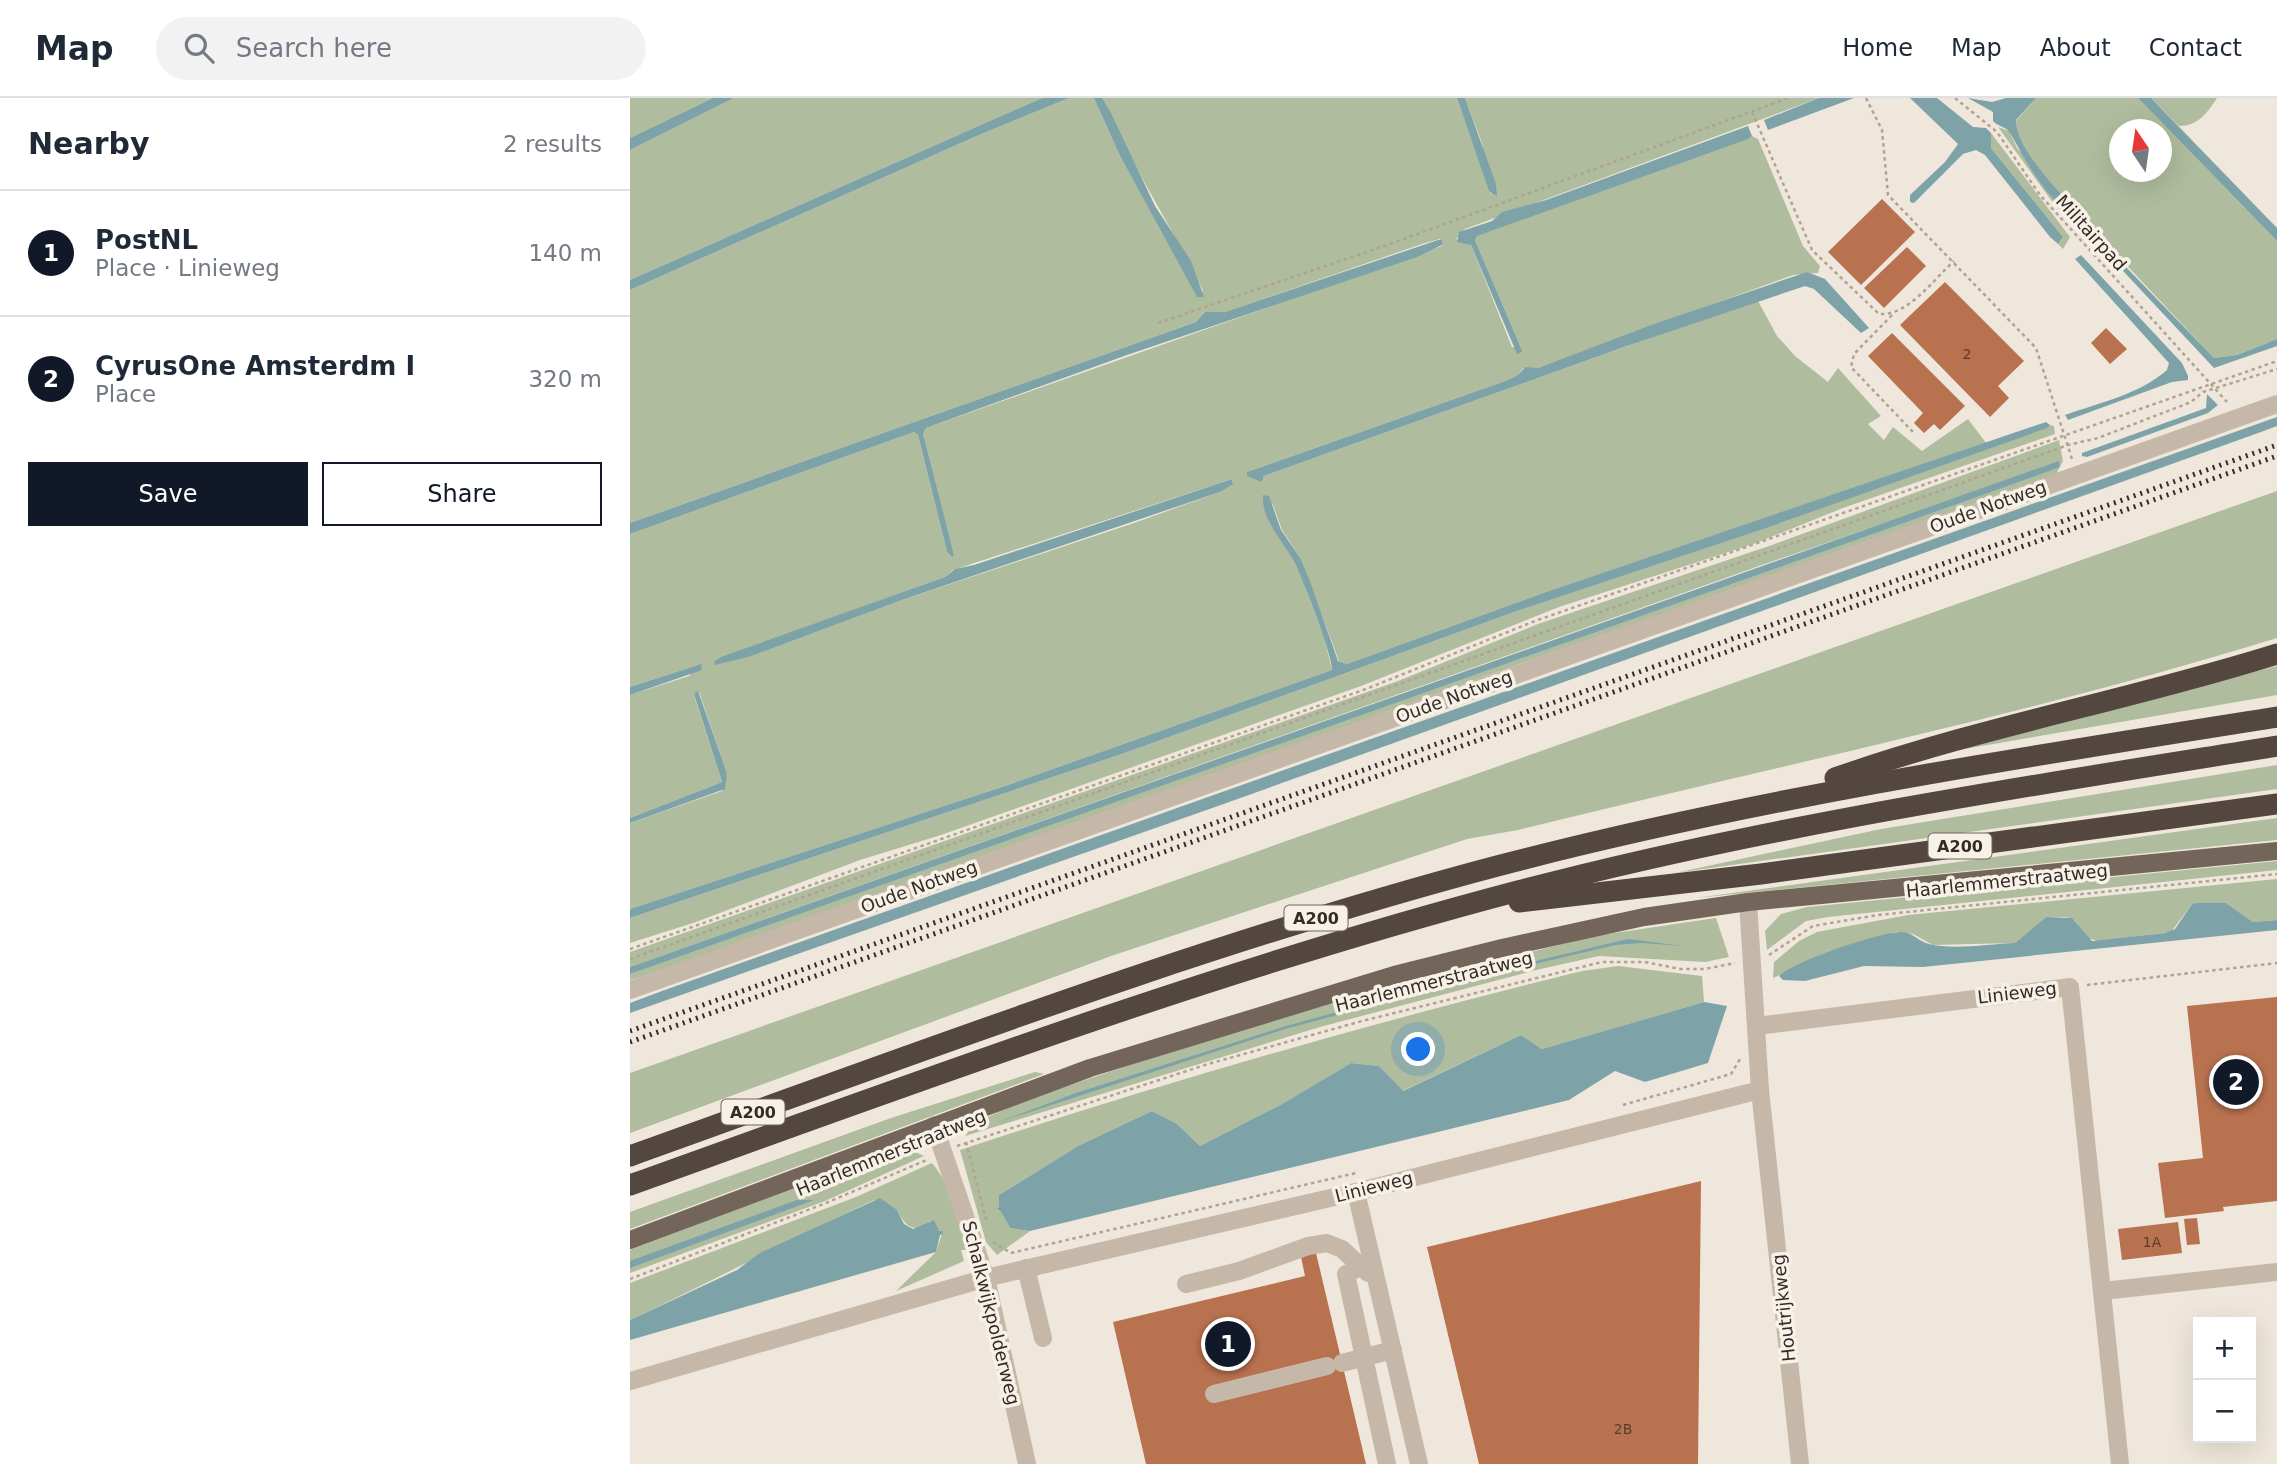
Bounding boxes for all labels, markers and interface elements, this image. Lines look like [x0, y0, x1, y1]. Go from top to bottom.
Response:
search box [156, 17, 646, 80]
text: Map [35, 29, 114, 68]
icon: search [180, 29, 218, 67]
text: Search here [236, 33, 392, 63]
text: Home [1842, 34, 1913, 62]
text: Map [1951, 34, 2002, 62]
text: About [2040, 34, 2111, 62]
text: Contact [2149, 34, 2242, 62]
north arrow [2109, 119, 2172, 182]
text: Nearby [28, 126, 150, 161]
text: 2 results [503, 131, 602, 157]
street label: Militairpad [2052, 190, 2131, 275]
text: PostNL [95, 225, 198, 255]
text: 1 [43, 240, 59, 266]
text: 140 m [528, 240, 602, 266]
text: Place · Linieweg [95, 255, 280, 281]
house number: 2 [1963, 346, 1971, 362]
text: CyrusOne Amsterdm I [95, 351, 415, 381]
text: 2 [43, 366, 59, 392]
text: 320 m [528, 366, 602, 392]
text: Place [95, 381, 156, 407]
button: Save [28, 462, 308, 526]
button: Share [322, 462, 602, 526]
street label: Oude Notweg [1927, 476, 2049, 537]
street label: Oude Notweg [1393, 666, 1515, 727]
road number: A200 [1928, 834, 1992, 859]
street label: Oude Notweg [858, 856, 980, 917]
street label: Haarlemmerstraatweg [1905, 859, 2109, 902]
road number: A200 [1284, 905, 1348, 930]
street label: Haarlemmerstraatweg [1333, 947, 1535, 1016]
street label: Linieweg [1976, 977, 2058, 1008]
your location [1401, 1032, 1435, 1066]
pin: 2 [2213, 1056, 2259, 1108]
road number: A200 [722, 1100, 784, 1124]
street label: Haarlemmerstraatweg [793, 1105, 989, 1200]
street label: Linieweg [1333, 1167, 1415, 1206]
street label: Schalkwijkpolderweg [958, 1219, 1025, 1407]
house number: 1A [2143, 1234, 2162, 1250]
street label: Houtrijkweg [1767, 1253, 1800, 1363]
map controls [2193, 1317, 2256, 1443]
button: + [2193, 1317, 2256, 1380]
pin: 1 [1205, 1318, 1251, 1370]
button: − [2193, 1380, 2256, 1443]
house number: 2B [1614, 1421, 1632, 1437]

